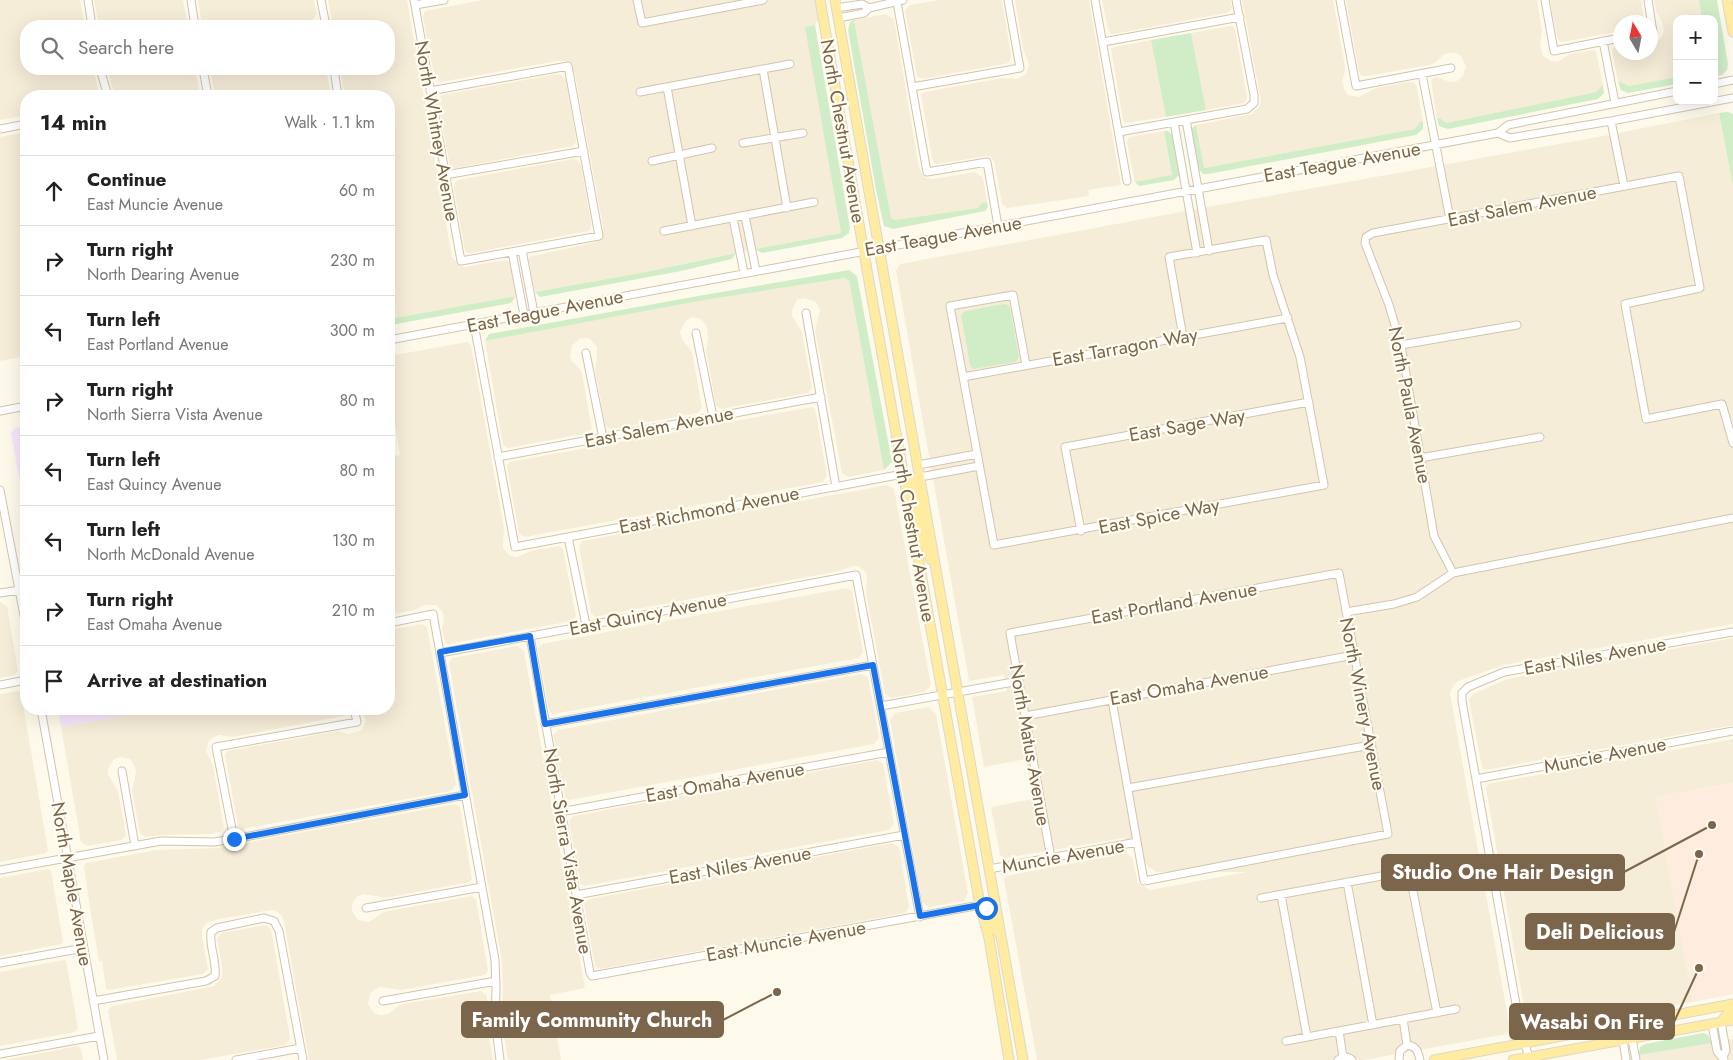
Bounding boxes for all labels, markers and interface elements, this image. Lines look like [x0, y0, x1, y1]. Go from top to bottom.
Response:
north arrow [1613, 15, 1658, 60]
map controls [1673, 15, 1718, 105]
button: + [1673, 15, 1718, 60]
search box [20, 20, 395, 75]
icon: search [38, 34, 66, 62]
text: Search here [78, 34, 174, 61]
street label: North Chestnut Avenue [814, 37, 873, 225]
street label: North Whitney Avenue [408, 39, 466, 224]
button: − [1673, 60, 1718, 105]
text: 14 min [40, 108, 107, 138]
text: Walk · 1.1 km [284, 111, 375, 134]
street label: East Teague Avenue [1261, 135, 1423, 189]
text: Continue [87, 166, 166, 193]
icon: ahead [40, 177, 68, 205]
street label: East Salem Avenue [1445, 178, 1599, 234]
text: 60 m [339, 179, 375, 202]
text: East Muncie Avenue [87, 193, 223, 216]
street label: East Teague Avenue [862, 209, 1024, 263]
text: Turn right [87, 236, 173, 263]
icon: right [40, 247, 68, 275]
text: 230 m [330, 249, 375, 272]
text: North Dearing Avenue [87, 263, 239, 286]
street label: East Teague Avenue [464, 283, 626, 339]
text: Turn left [87, 306, 160, 333]
icon: left [40, 317, 68, 345]
text: 300 m [330, 319, 375, 342]
street label: East Tarragon Way [1050, 321, 1200, 373]
street label: North Paula Avenue [1382, 324, 1438, 486]
text: East Portland Avenue [87, 333, 228, 356]
text: Turn right [87, 376, 173, 403]
icon: right [40, 387, 68, 415]
text: 80 m [339, 389, 375, 412]
street label: East Salem Avenue [582, 399, 736, 455]
street label: East Sage Way [1127, 401, 1248, 449]
text: North Sierra Vista Avenue [87, 403, 263, 426]
street label: North Chestnut Avenue [884, 436, 943, 624]
text: Turn left [87, 446, 160, 473]
icon: left [40, 457, 68, 485]
text: 80 m [339, 459, 375, 482]
text: East Quincy Avenue [87, 473, 222, 496]
street label: East Richmond Avenue [617, 479, 802, 541]
street label: East Spice Way [1096, 491, 1222, 541]
text: Turn left [87, 516, 160, 543]
icon: left [40, 527, 68, 555]
text: 130 m [332, 529, 375, 552]
text: North McDonald Avenue [87, 543, 254, 566]
street label: East Portland Avenue [1089, 575, 1259, 631]
street label: East Quincy Avenue [567, 585, 729, 642]
text: Turn right [87, 586, 173, 613]
icon: right [40, 597, 68, 625]
text: 210 m [332, 599, 375, 622]
text: East Omaha Avenue [87, 613, 222, 636]
street label: North Winery Avenue [1333, 615, 1393, 793]
street label: East Niles Avenue [1522, 630, 1668, 682]
street label: East Omaha Avenue [1108, 658, 1271, 712]
street label: North Matus Avenue [1003, 662, 1058, 828]
icon: arrive [40, 667, 68, 695]
text: Arrive at destination [87, 667, 267, 694]
street label: Muncie Avenue [1542, 730, 1669, 780]
street label: North Sierra Vista Avenue [537, 746, 599, 956]
street label: East Omaha Avenue [644, 755, 807, 809]
street label: North Maple Avenue [44, 800, 100, 968]
route end [223, 828, 246, 851]
street label: Muncie Avenue [1000, 832, 1127, 880]
street label: East Niles Avenue [667, 839, 813, 891]
callout: Studio One Hair Design [1382, 855, 1624, 890]
text: Studio One Hair Design [1392, 858, 1614, 887]
route start [975, 897, 998, 920]
street label: East Muncie Avenue [704, 914, 868, 968]
callout: Deli Delicious [1526, 914, 1674, 949]
text: Deli Delicious [1536, 918, 1664, 947]
callout: Family Community Church [462, 1002, 723, 1037]
callout: Wasabi On Fire [1510, 1004, 1674, 1039]
text: Family Community Church [472, 1006, 712, 1035]
text: Wasabi On Fire [1520, 1008, 1664, 1037]

